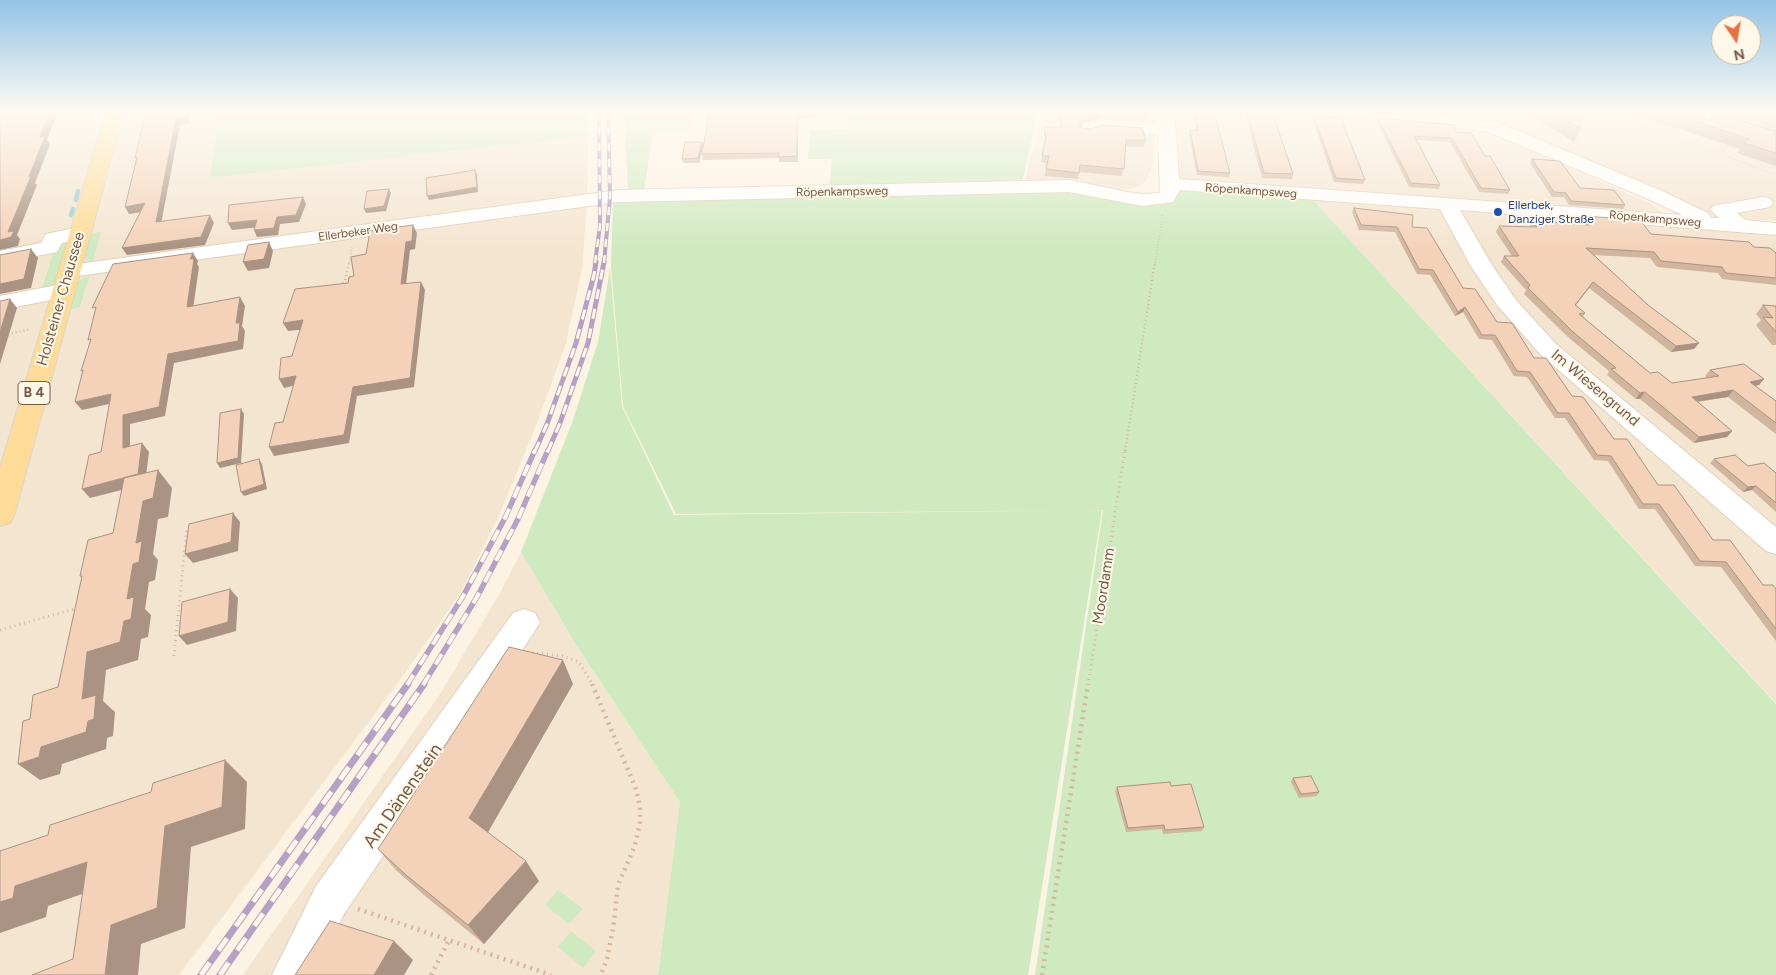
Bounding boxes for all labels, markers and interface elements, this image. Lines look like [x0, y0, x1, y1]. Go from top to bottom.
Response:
north arrow [1711, 15, 1761, 65]
text: N [1732, 45, 1746, 64]
street label: Röpenkampsweg [1204, 181, 1298, 201]
street label: Röpenkampsweg [796, 184, 888, 200]
place label: Ellerbek, Danziger Straße [1508, 198, 1594, 226]
marker: Ellerbek, Danziger Straße [1492, 206, 1504, 218]
street label: Röpenkampsweg [1608, 208, 1702, 230]
street label: Ellerbeker Weg [317, 219, 399, 245]
street label: Holsteiner Chaussee [33, 230, 89, 368]
street label: Im Wiesengrund [1547, 346, 1643, 430]
road number: B 4 [18, 382, 50, 404]
street label: Moordamm [1089, 547, 1119, 625]
street label: Am Dänenstein [359, 740, 447, 852]

